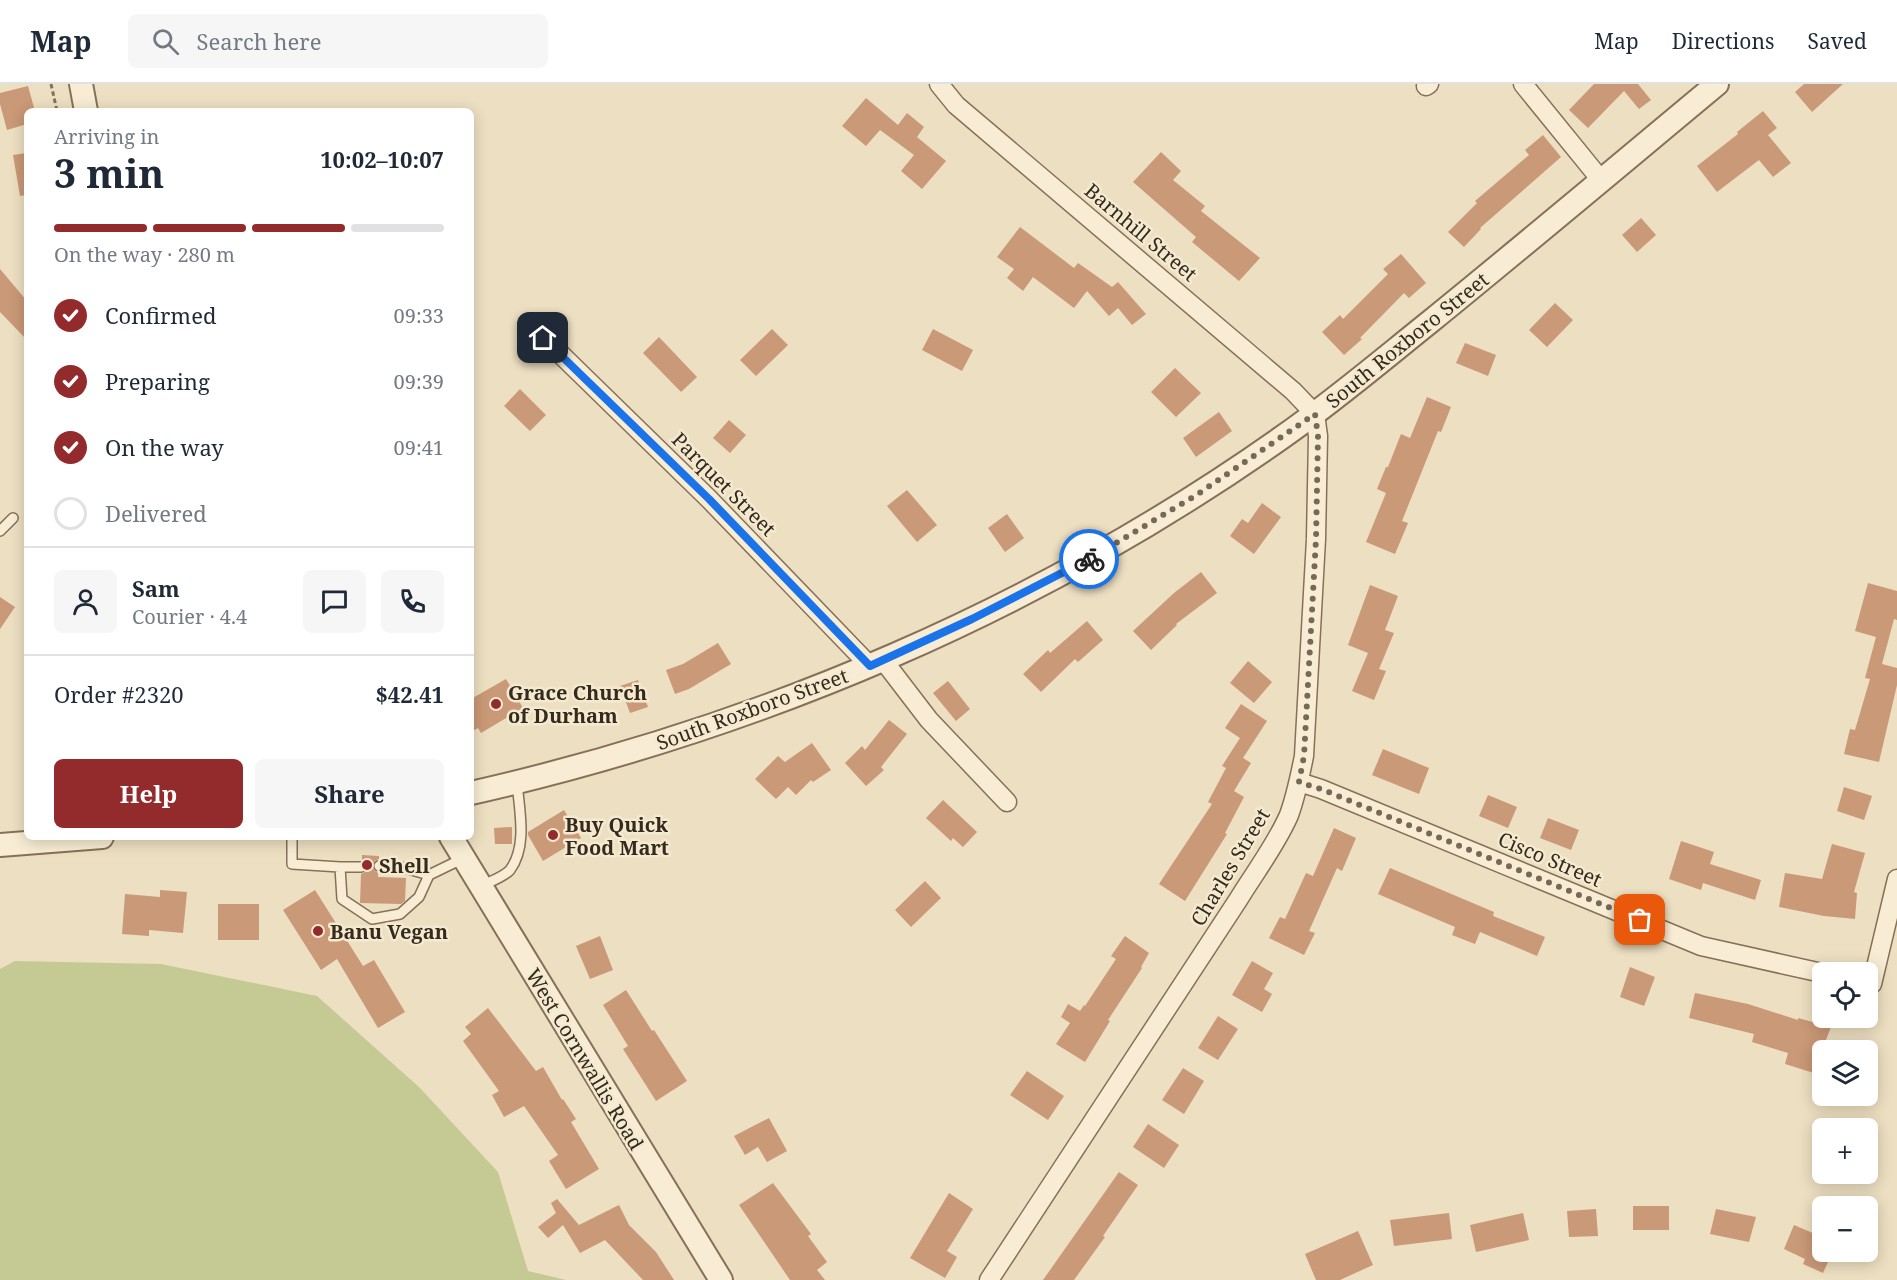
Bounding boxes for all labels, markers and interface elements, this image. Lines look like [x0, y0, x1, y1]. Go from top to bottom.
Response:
search box [128, 14, 548, 68]
text: Map [30, 22, 92, 60]
icon: search [149, 25, 182, 58]
text: Search here [197, 26, 321, 56]
text: Map [1594, 27, 1639, 55]
text: Directions [1672, 27, 1774, 55]
text: Saved [1807, 27, 1867, 55]
text: Arriving in [54, 123, 159, 150]
text: 10:02–10:07 [320, 144, 444, 174]
text: 3 min [54, 146, 164, 199]
street label: Barnhill Street [1079, 177, 1203, 287]
text: On the way · 280 m [54, 241, 235, 268]
street label: South Roxboro Street [1320, 266, 1494, 414]
icon: check [54, 299, 87, 332]
text: Confirmed [105, 300, 216, 330]
text: 09:33 [394, 302, 444, 329]
pin [517, 312, 568, 363]
icon: home [526, 321, 559, 354]
icon: check [54, 365, 87, 398]
text: Preparing [105, 366, 210, 396]
text: 09:39 [394, 368, 444, 395]
street label: Parquet Street [666, 426, 782, 542]
icon: check [54, 431, 87, 464]
text: On the way [105, 432, 224, 462]
text: 09:41 [394, 434, 444, 461]
text: Delivered [105, 498, 207, 528]
courier [1059, 529, 1119, 589]
icon: bike [1073, 543, 1106, 576]
button: person [54, 570, 117, 633]
button: chat [303, 570, 366, 633]
button: phone [381, 570, 444, 633]
text: Sam [132, 573, 180, 603]
text: Courier · 4.4 [132, 603, 247, 630]
street label: South Roxboro Street [652, 662, 852, 756]
text: Order #2320 [54, 679, 184, 709]
text: $42.41 [375, 679, 444, 709]
place label: Grace Church of Durham [508, 679, 647, 729]
marker: Grace Church of Durham [489, 697, 503, 711]
button: Help [54, 759, 243, 828]
button: Share [255, 759, 444, 828]
street label: Charles Street [1184, 803, 1276, 931]
place label: Buy Quick Food Mart [565, 811, 669, 861]
street label: Cisco Street [1494, 825, 1606, 893]
marker: Buy Quick Food Mart [546, 828, 560, 842]
place label: Shell [379, 852, 429, 879]
marker: Shell [360, 858, 374, 872]
pin [1614, 894, 1665, 945]
icon: bag [1623, 903, 1656, 936]
place label: Banu Vegan [330, 918, 448, 945]
marker: Banu Vegan [311, 924, 325, 938]
map controls [1812, 962, 1878, 1262]
button: locate [1812, 962, 1878, 1028]
street label: West Cornwallis Road [520, 963, 650, 1155]
button: layers [1812, 1040, 1878, 1106]
button: + [1812, 1118, 1878, 1184]
button: − [1812, 1196, 1878, 1262]

